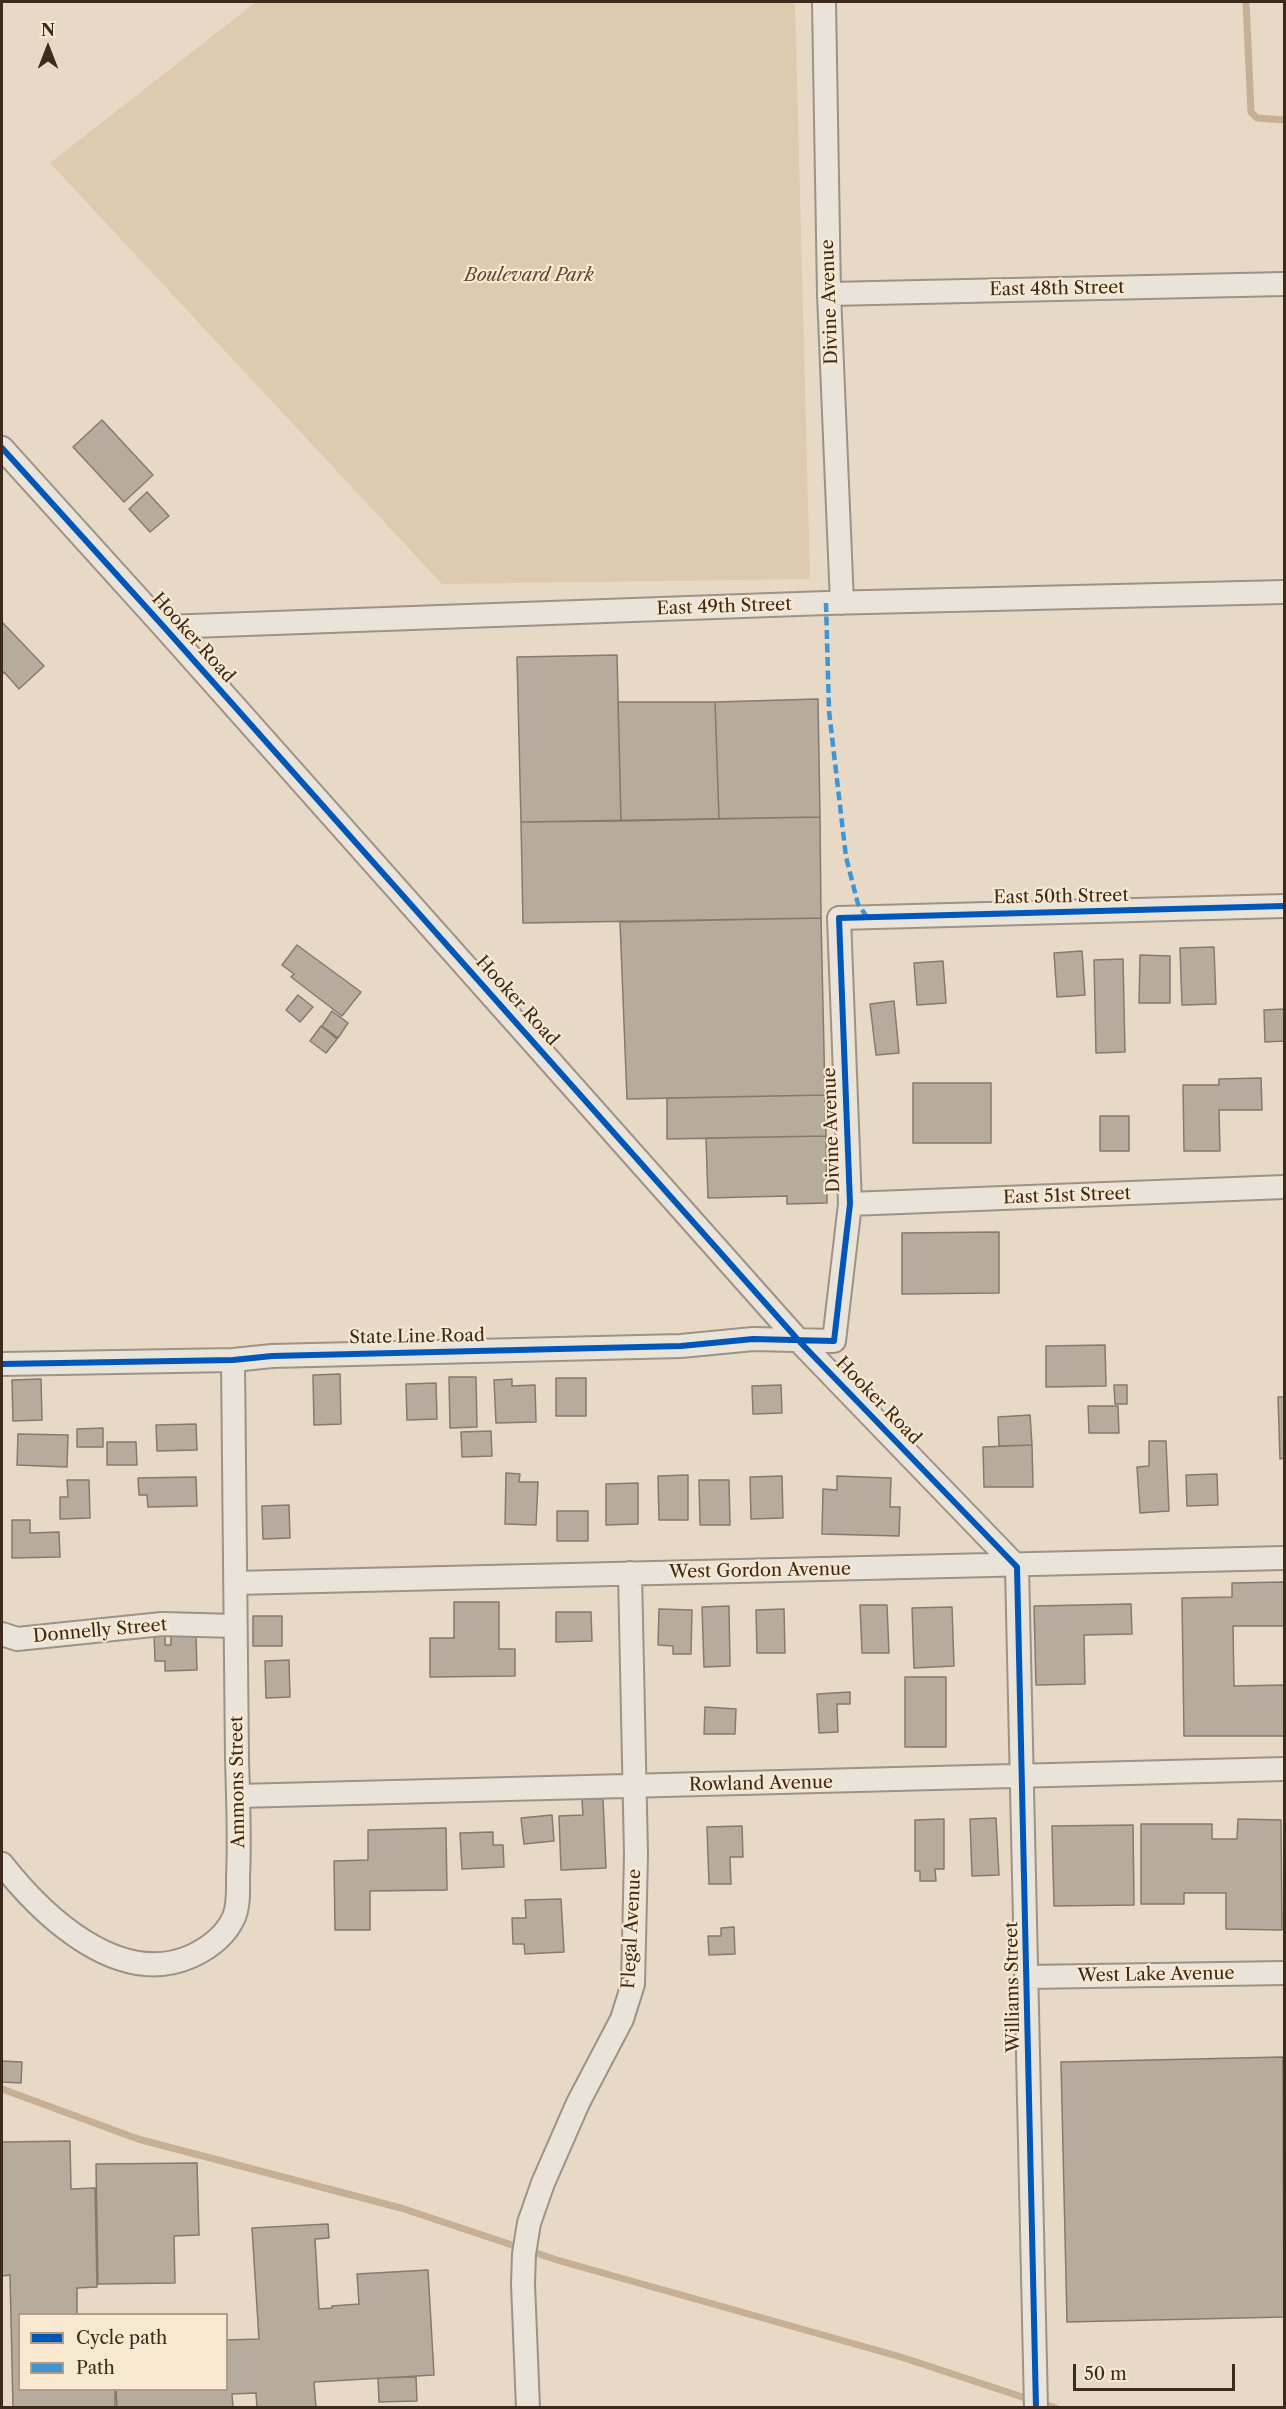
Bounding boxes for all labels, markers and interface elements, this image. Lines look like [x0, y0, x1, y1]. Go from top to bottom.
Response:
north arrow [18, 18, 78, 78]
text: N [41, 20, 55, 40]
street label: Divine Avenue [817, 239, 843, 365]
park label: Boulevard Park [464, 265, 594, 287]
street label: East 48th Street [989, 277, 1125, 301]
street label: Hooker Road [147, 589, 239, 687]
street label: East 49th Street [656, 594, 792, 620]
street label: East 50th Street [993, 885, 1129, 909]
street label: Hooker Road [471, 952, 563, 1050]
street label: Divine Avenue [819, 1067, 845, 1193]
street label: East 51st Street [1003, 1183, 1131, 1209]
street label: State Line Road [349, 1325, 485, 1349]
street label: Hooker Road [831, 1353, 925, 1449]
street label: West Gordon Avenue [669, 1559, 851, 1583]
street label: Donnelly Street [32, 1614, 168, 1648]
street label: Ammons Street [226, 1715, 250, 1849]
street label: Rowland Avenue [689, 1772, 833, 1796]
street label: Flegal Avenue [618, 1868, 646, 1990]
street label: Williams Street [1001, 1921, 1025, 2053]
street label: West Lake Avenue [1077, 1963, 1235, 1987]
legend [18, 2313, 228, 2391]
text: Cycle path [76, 2327, 167, 2349]
scale bar [1076, 2352, 1238, 2390]
text: Path [76, 2357, 115, 2379]
text: 50 m [1084, 2363, 1127, 2385]

